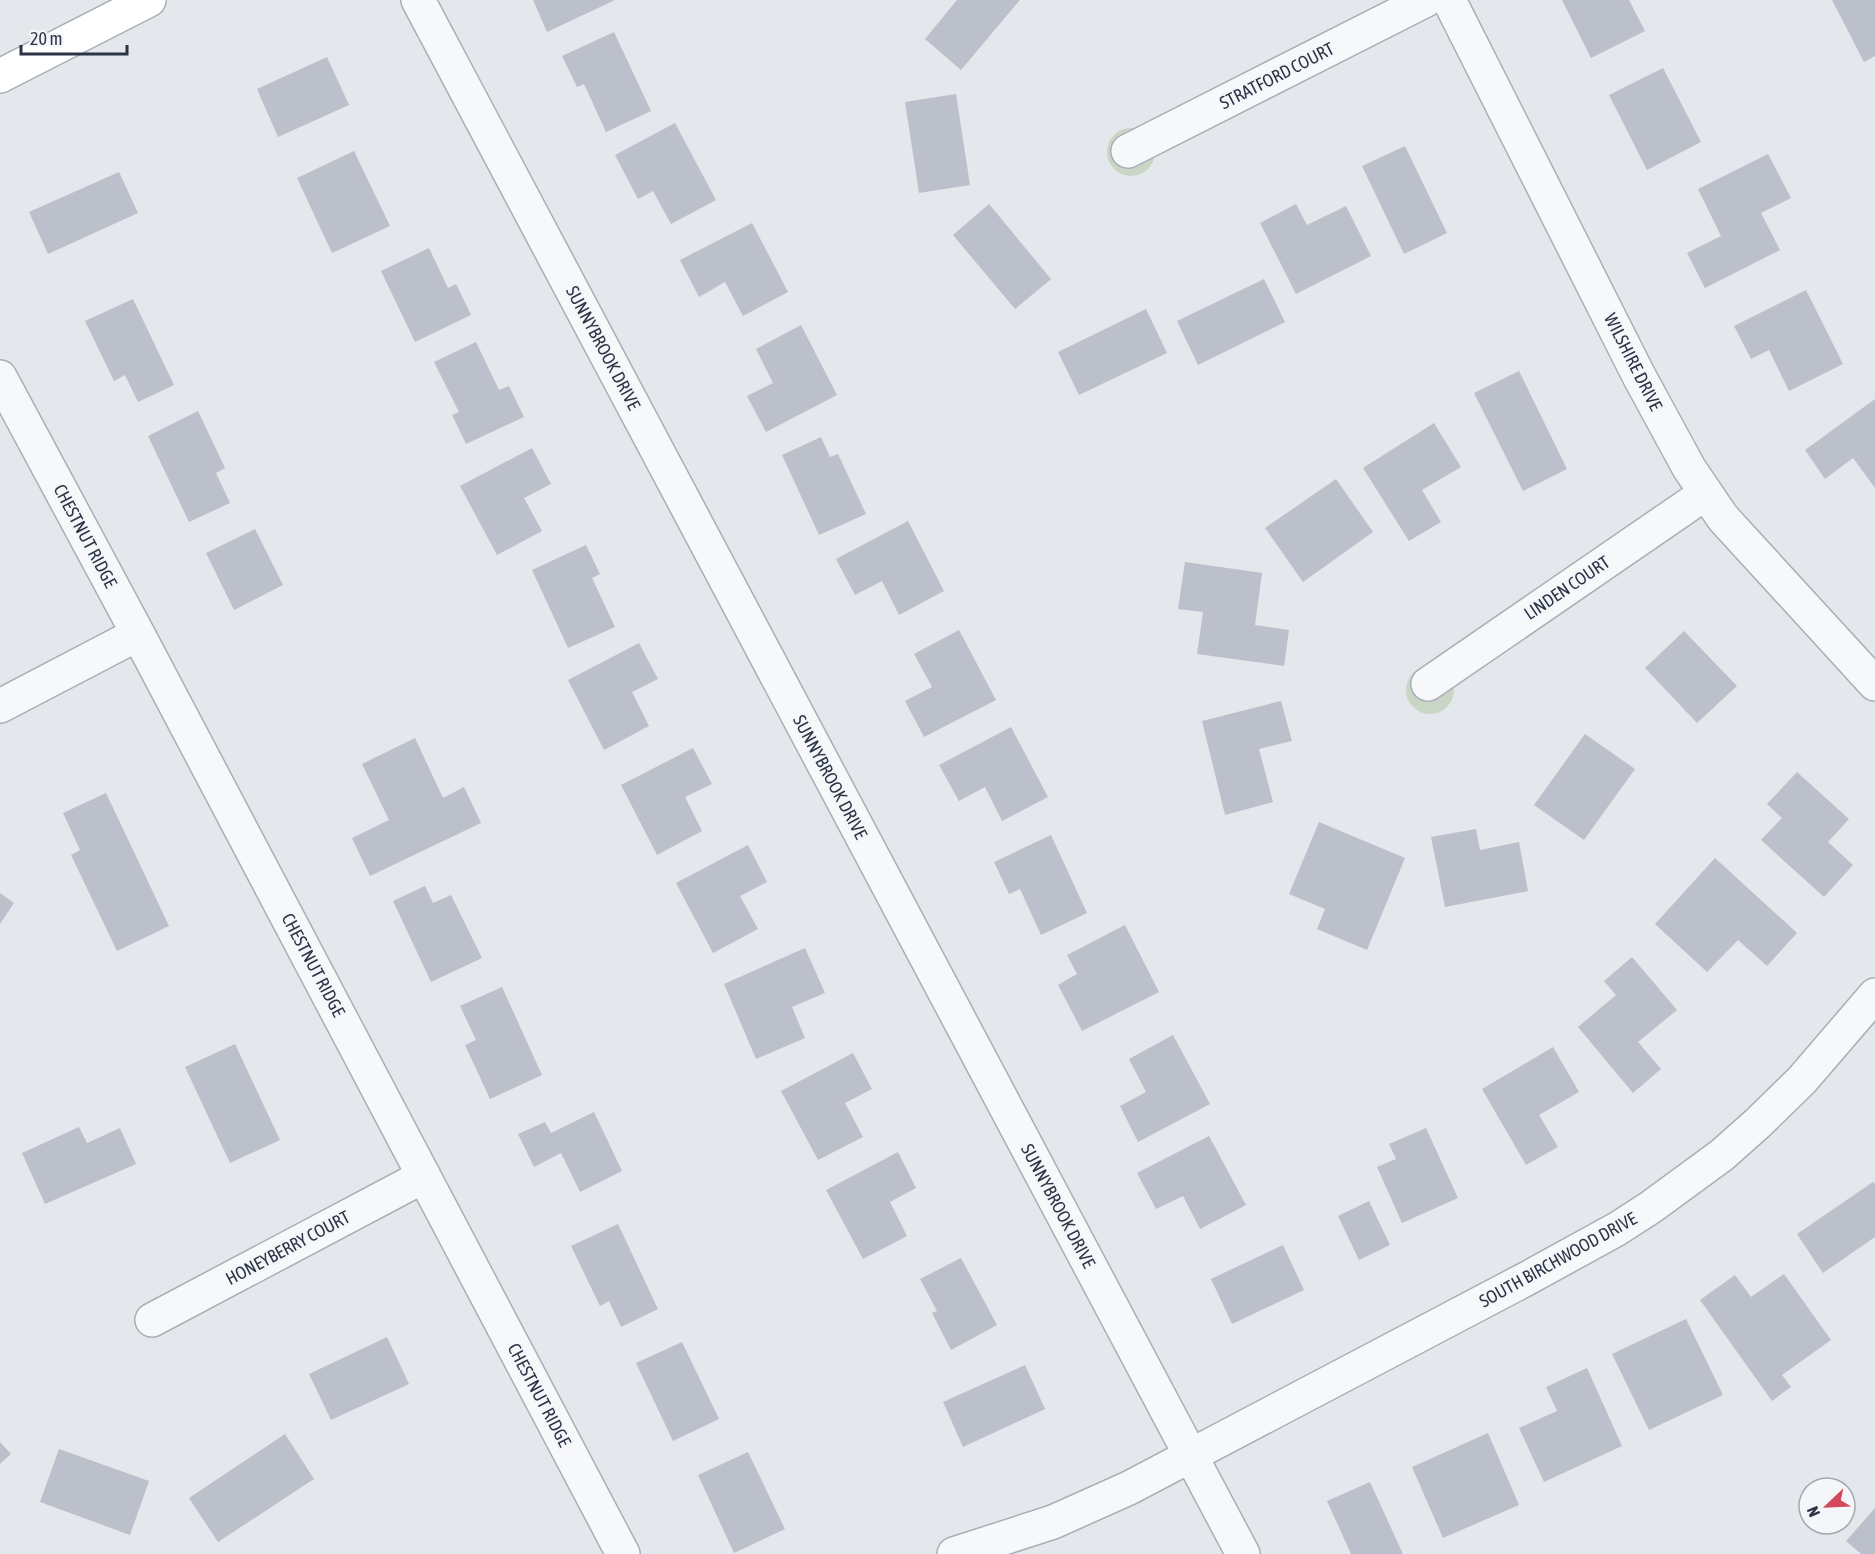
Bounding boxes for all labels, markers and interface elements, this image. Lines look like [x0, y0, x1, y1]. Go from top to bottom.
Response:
scale bar [21, 18, 128, 56]
text: 20 m [30, 28, 62, 49]
street label: STRATFORD COURT [1216, 38, 1338, 113]
street label: SUNNYBROOK DRIVE [562, 282, 645, 414]
street label: WILSHIRE DRIVE [1600, 310, 1667, 414]
street label: CHESTNUT RIDGE [49, 480, 122, 591]
street label: LINDEN COURT [1520, 551, 1614, 624]
street label: SUNNYBROOK DRIVE [789, 711, 872, 843]
street label: CHESTNUT RIDGE [277, 909, 350, 1020]
street label: SUNNYBROOK DRIVE [1017, 1140, 1100, 1272]
street label: HONEYBERRY COURT [222, 1206, 353, 1289]
street label: SOUTH BIRCHWOOD DRIVE [1475, 1207, 1640, 1312]
street label: CHESTNUT RIDGE [503, 1339, 576, 1450]
north arrow [1797, 1476, 1857, 1536]
text: N [1803, 1504, 1823, 1520]

